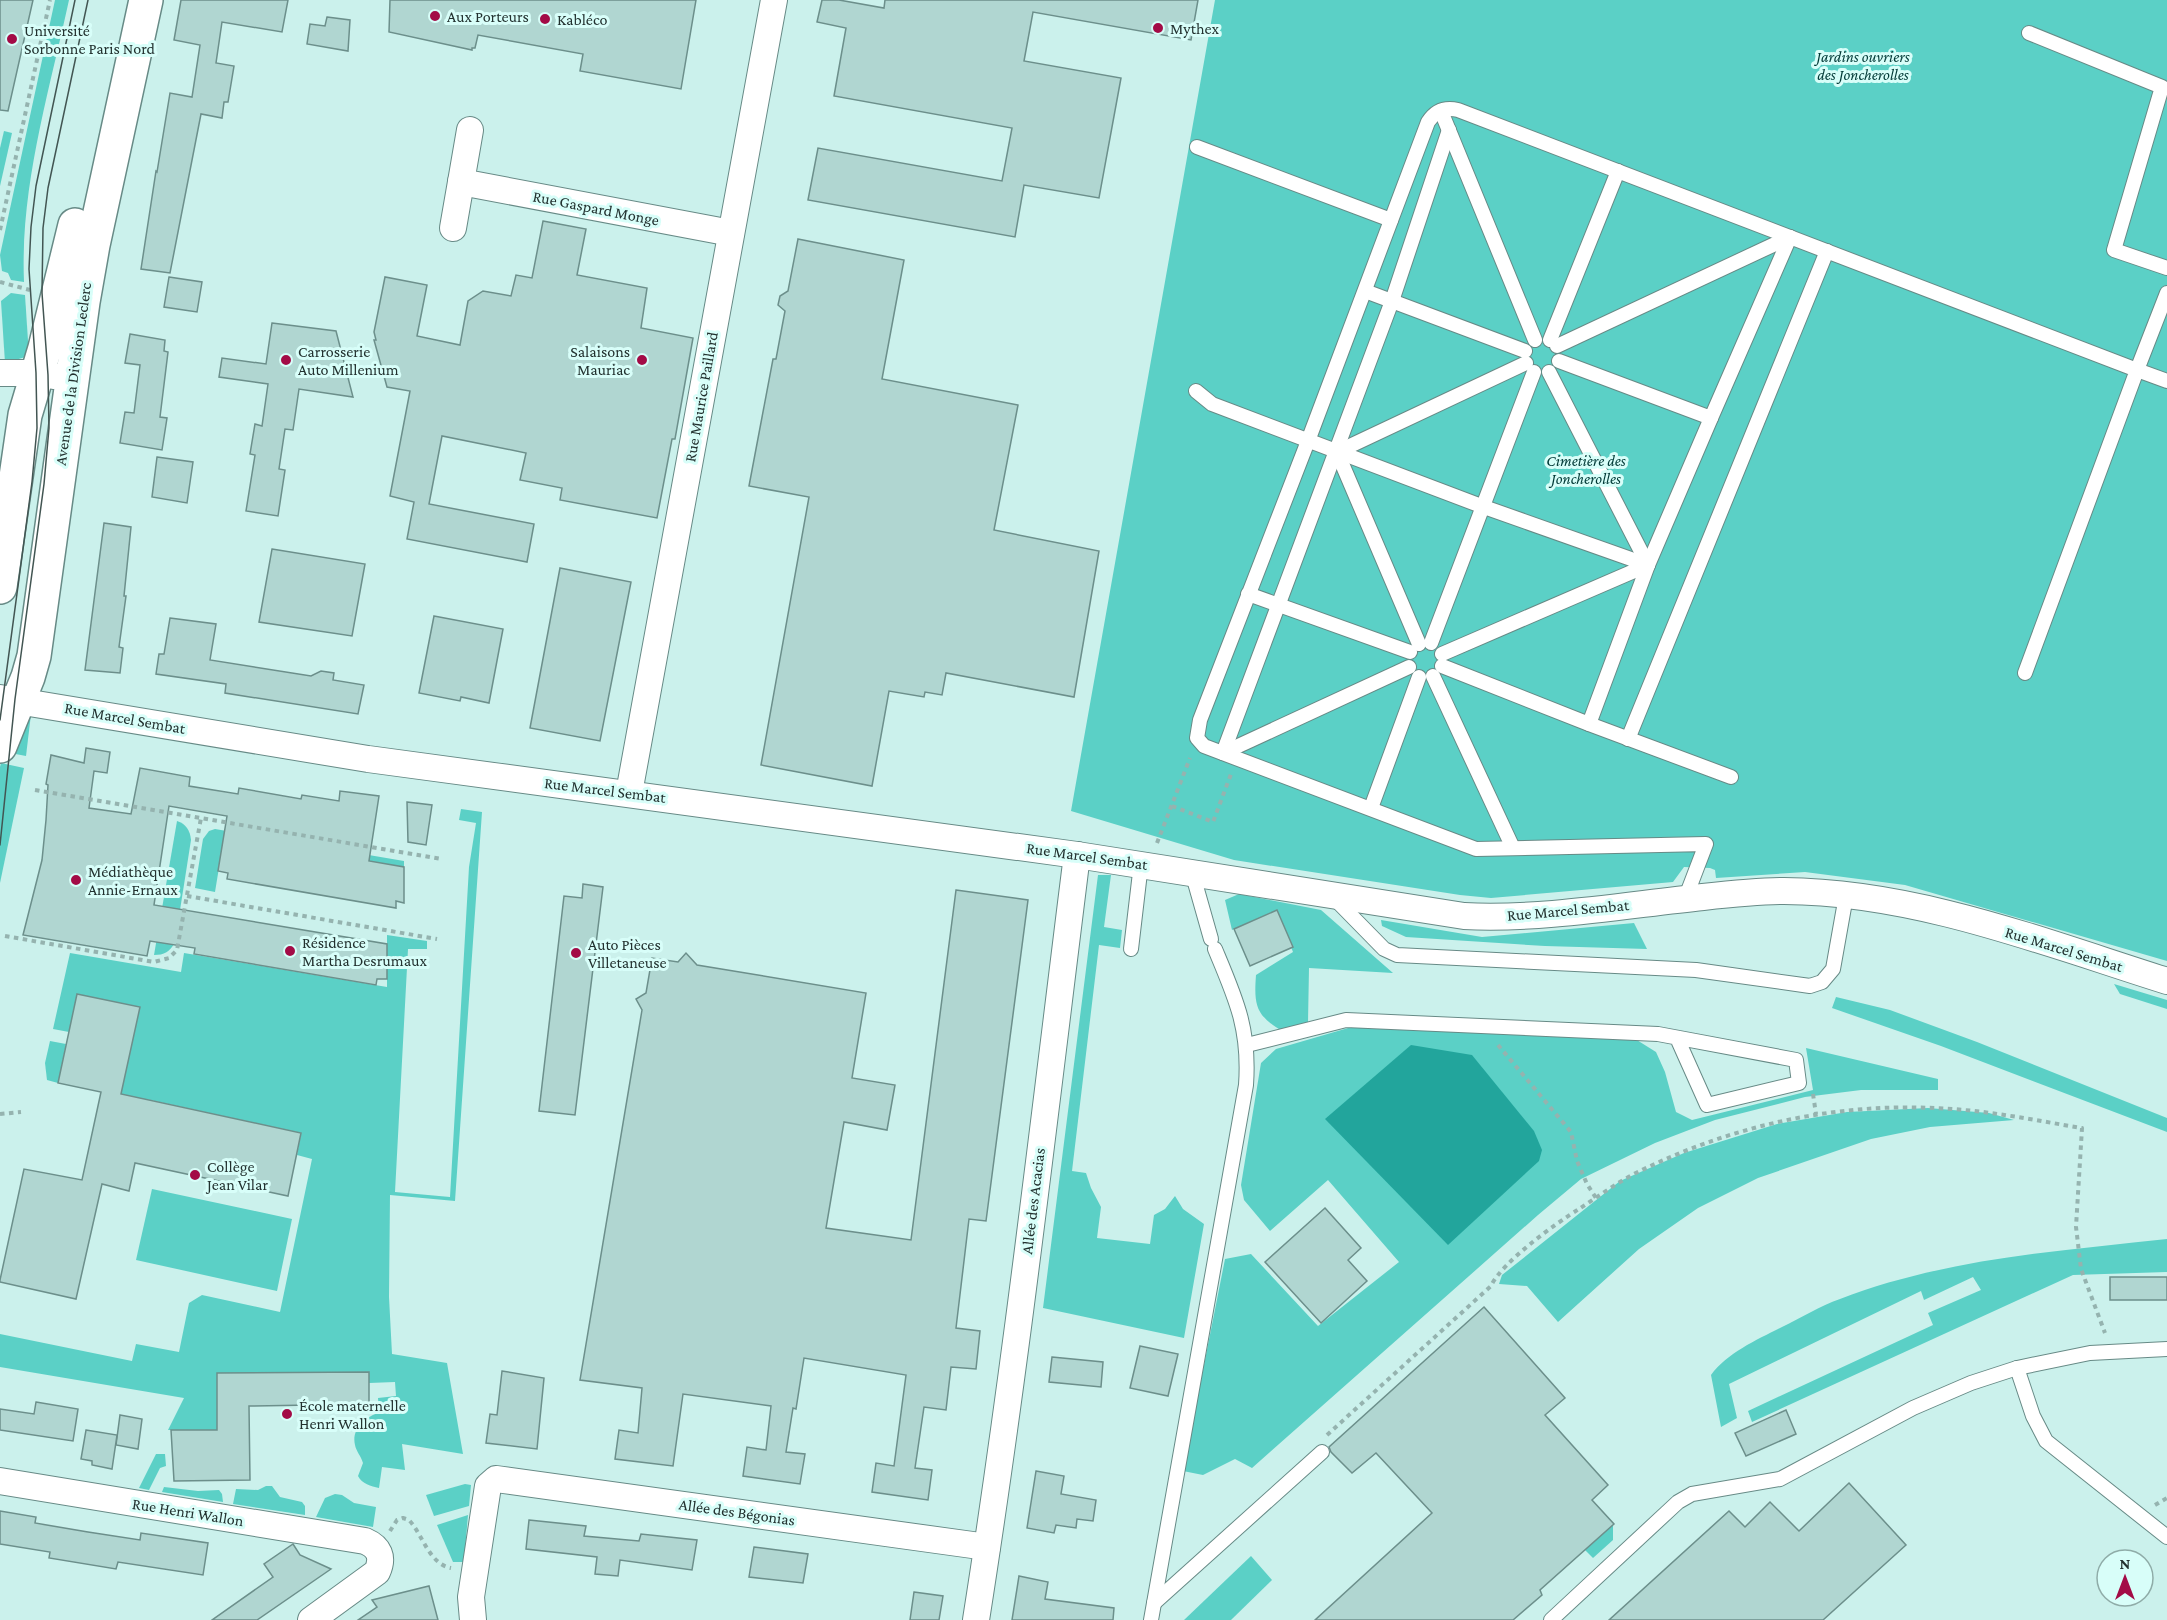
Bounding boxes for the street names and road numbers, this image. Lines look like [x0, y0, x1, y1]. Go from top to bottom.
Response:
street label: Rue Gaspard Monge [531, 187, 660, 230]
street label: Avenue de la Division Leclerc [52, 281, 94, 466]
street label: Rue Maurice Paillard [681, 330, 721, 463]
street label: Rue Marcel Sembat [63, 699, 187, 737]
street label: Rue Marcel Sembat [543, 774, 667, 806]
street label: Rue Marcel Sembat [1025, 839, 1149, 873]
street label: Rue Marcel Sembat [1506, 896, 1630, 924]
street label: Rue Marcel Sembat [2003, 923, 2126, 975]
street label: Allée des Acacias [1018, 1147, 1048, 1255]
street label: Rue Henri Wallon [131, 1495, 245, 1529]
street label: Allée des Bégonias [678, 1495, 796, 1530]

